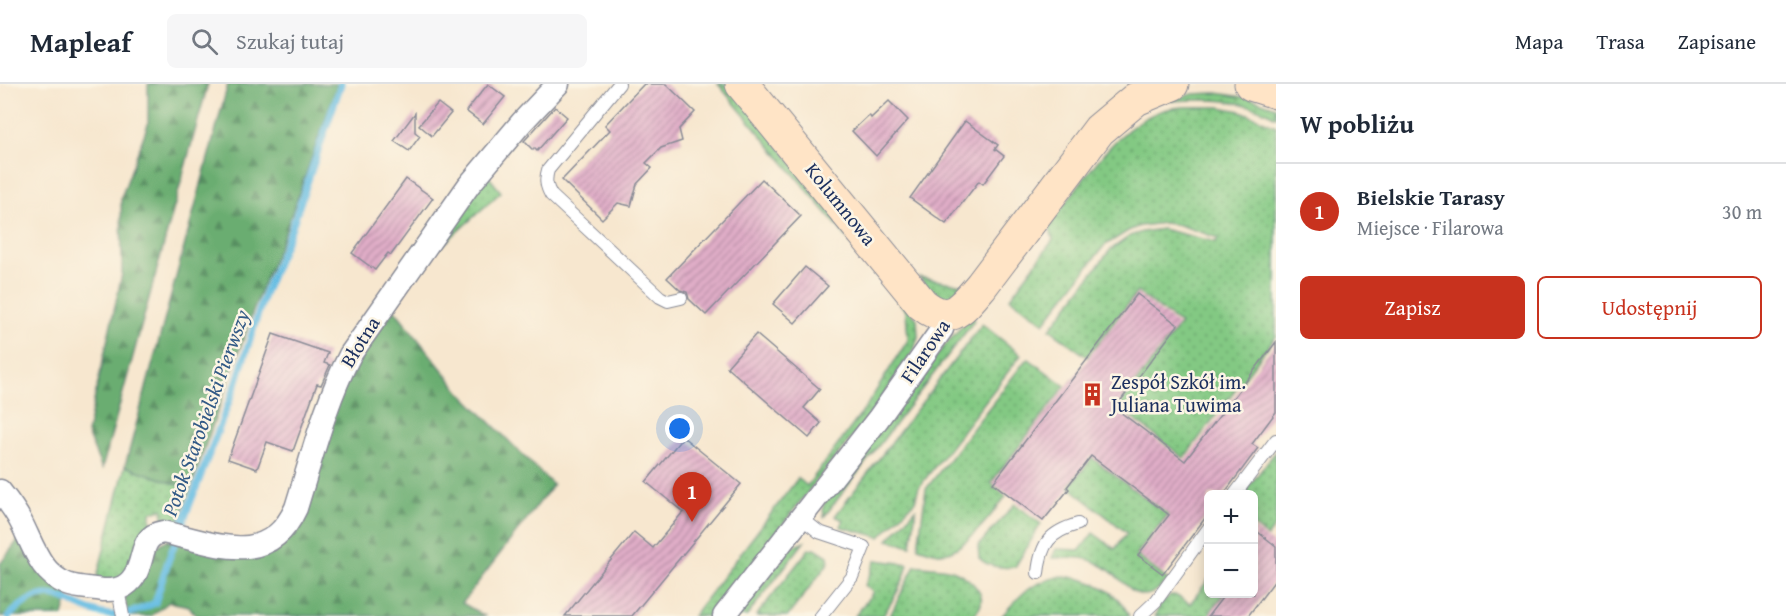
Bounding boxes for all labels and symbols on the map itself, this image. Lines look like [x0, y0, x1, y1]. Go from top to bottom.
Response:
street label: Kolumnowa [799, 156, 884, 252]
water label: Potok Starobielski Pierwszy [153, 305, 257, 521]
street label: Błotna [333, 310, 387, 373]
street label: Filarowa [893, 312, 957, 389]
place label: Zespół Szkół im. Juliana Tuwima [1108, 367, 1246, 419]
building icon: Zespół Szkół im. Juliana Tuwima [1080, 381, 1106, 407]
your location [665, 414, 694, 443]
pin: 1 [672, 472, 712, 522]

